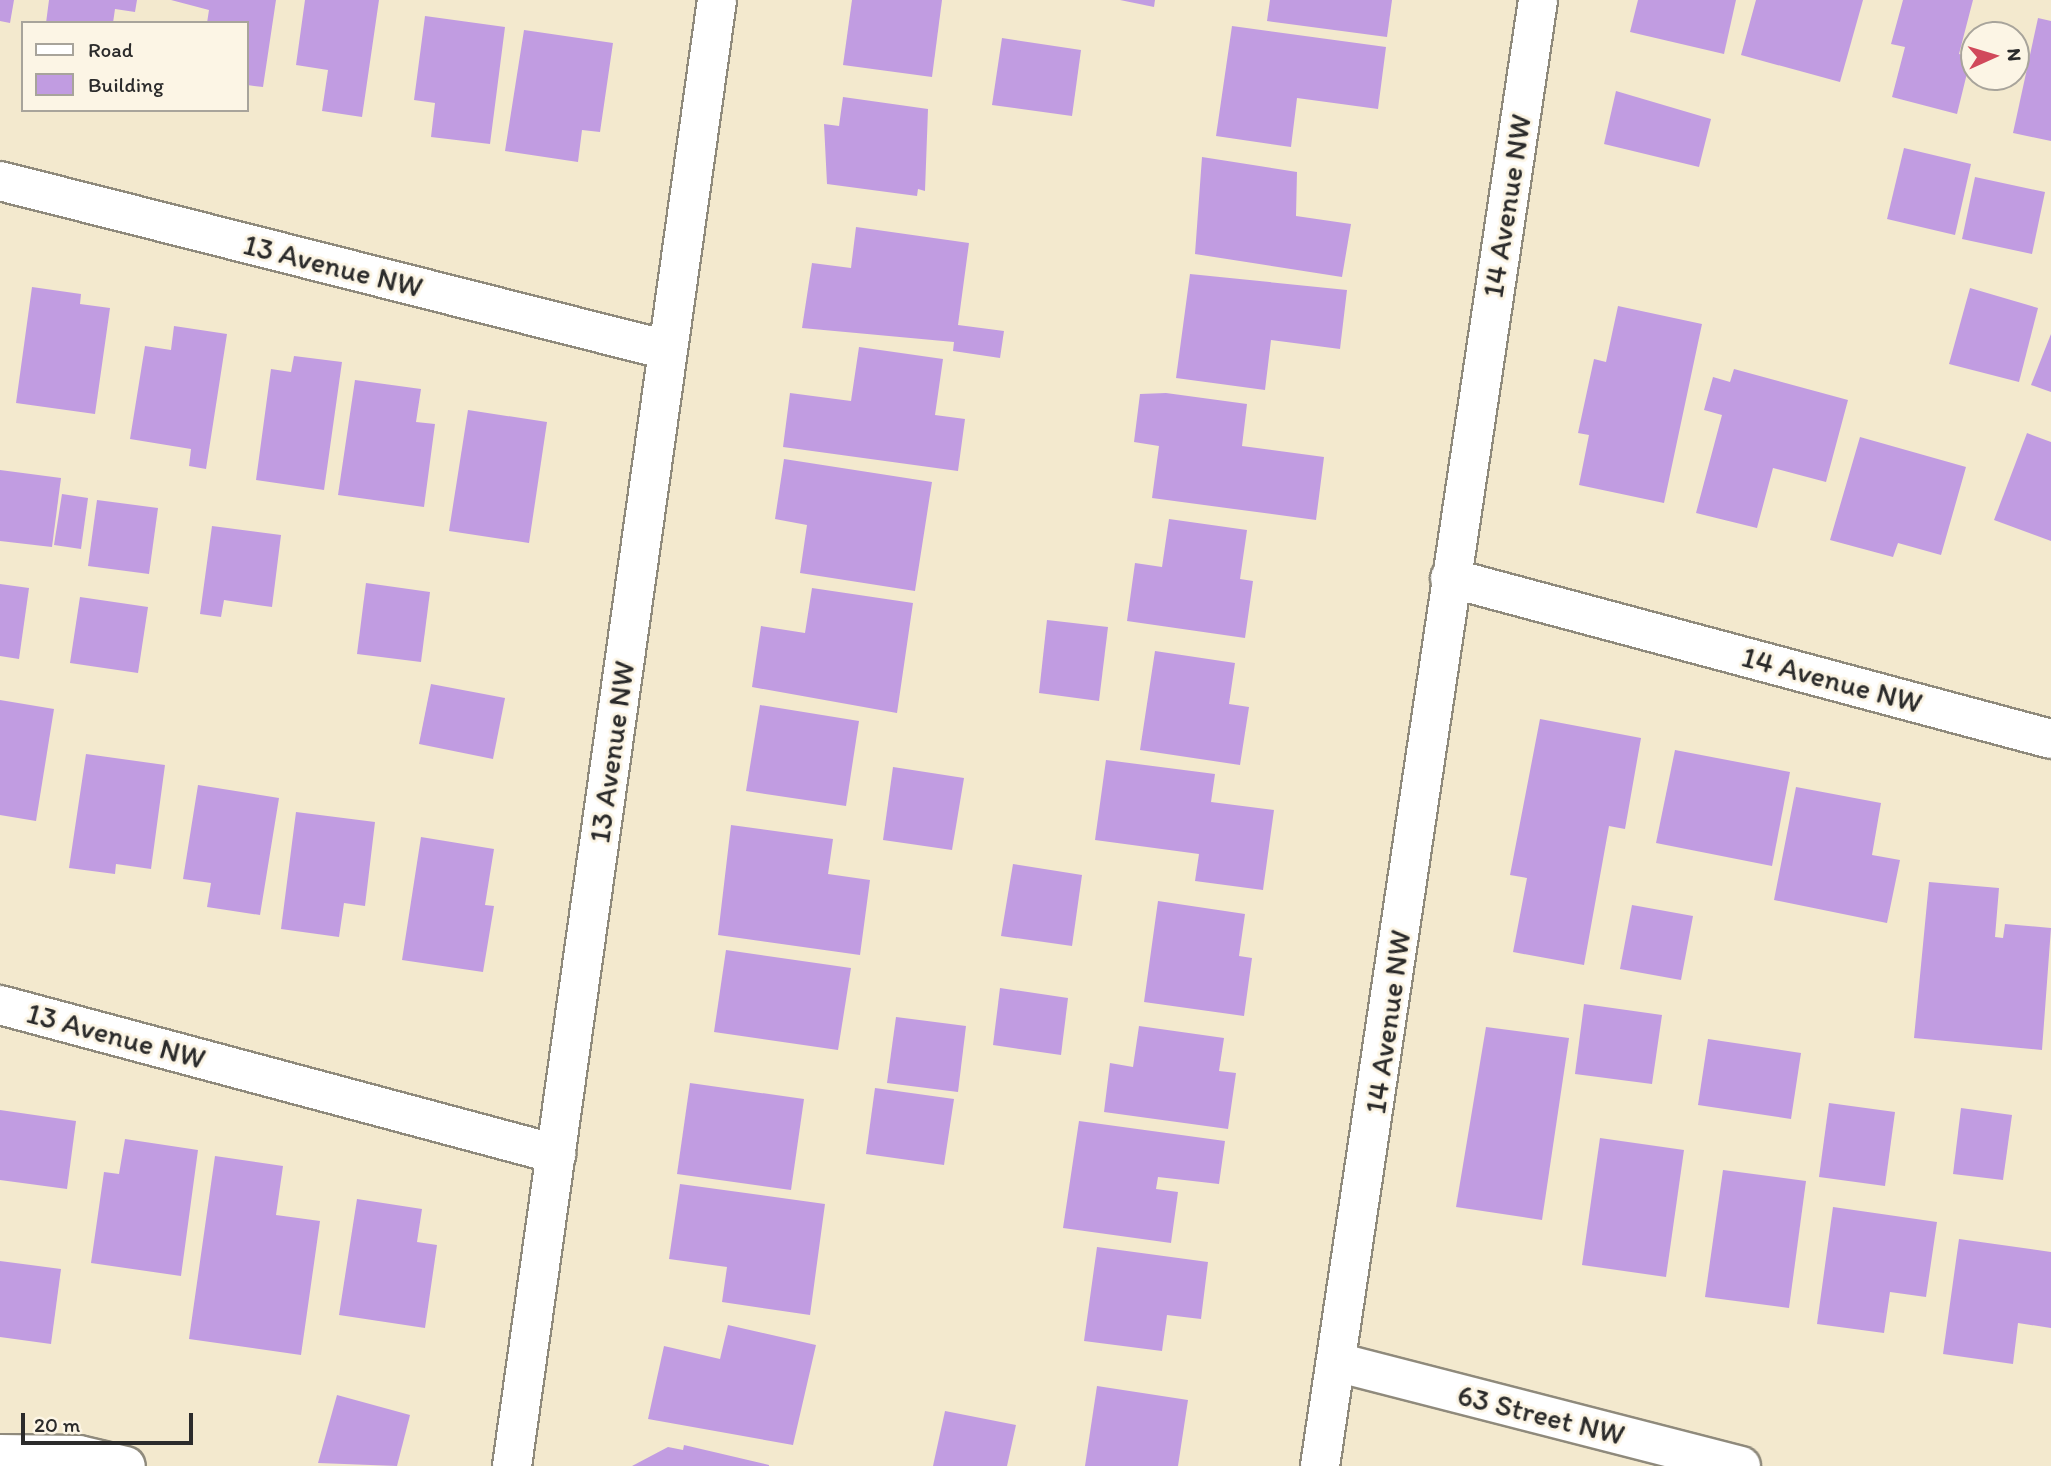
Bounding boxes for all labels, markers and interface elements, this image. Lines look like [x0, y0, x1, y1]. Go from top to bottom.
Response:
legend [21, 21, 248, 112]
north arrow [1960, 21, 2030, 91]
text: Road [88, 37, 133, 62]
text: N [2003, 47, 2026, 62]
text: Building [88, 72, 164, 97]
street label: 14 Avenue NW [1475, 112, 1539, 300]
street label: 13 Avenue NW [240, 226, 426, 306]
street label: 14 Avenue NW [1738, 639, 1926, 721]
street label: 13 Avenue NW [581, 659, 643, 845]
street label: 14 Avenue NW [1357, 928, 1419, 1116]
street label: 13 Avenue NW [23, 995, 209, 1077]
street label: 63 Street NW [1454, 1377, 1628, 1453]
scale bar [24, 1400, 196, 1444]
text: 20 m [34, 1412, 80, 1437]

